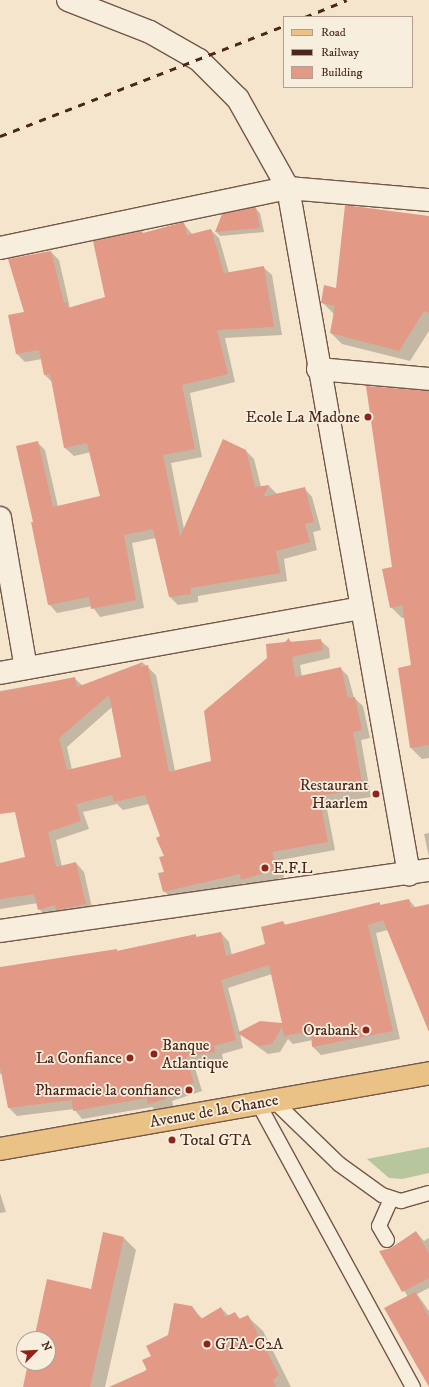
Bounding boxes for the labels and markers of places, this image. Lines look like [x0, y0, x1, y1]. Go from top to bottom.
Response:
place label: Ecole La Madone [245, 407, 360, 427]
marker: Ecole La Madone [363, 412, 373, 422]
place label: Restaurant Haarlem [300, 775, 368, 813]
marker: Restaurant Haarlem [371, 789, 381, 799]
place label: E.F.L [273, 858, 312, 878]
marker: E.F.L [260, 863, 270, 873]
place label: Orabank [303, 1020, 358, 1040]
marker: Orabank [361, 1025, 371, 1035]
place label: Banque Atlantique [162, 1035, 229, 1073]
place label: La Confiance [36, 1048, 122, 1068]
marker: Banque Atlantique [149, 1049, 159, 1059]
marker: La Confiance [125, 1053, 135, 1063]
place label: Pharmacie la confiance [35, 1080, 181, 1100]
marker: Pharmacie la confiance [184, 1085, 194, 1095]
place label: Total GTA [180, 1130, 251, 1150]
marker: Total GTA [167, 1135, 177, 1145]
place label: GTA-C2A [215, 1334, 283, 1354]
marker: GTA-C2A [202, 1339, 212, 1349]

